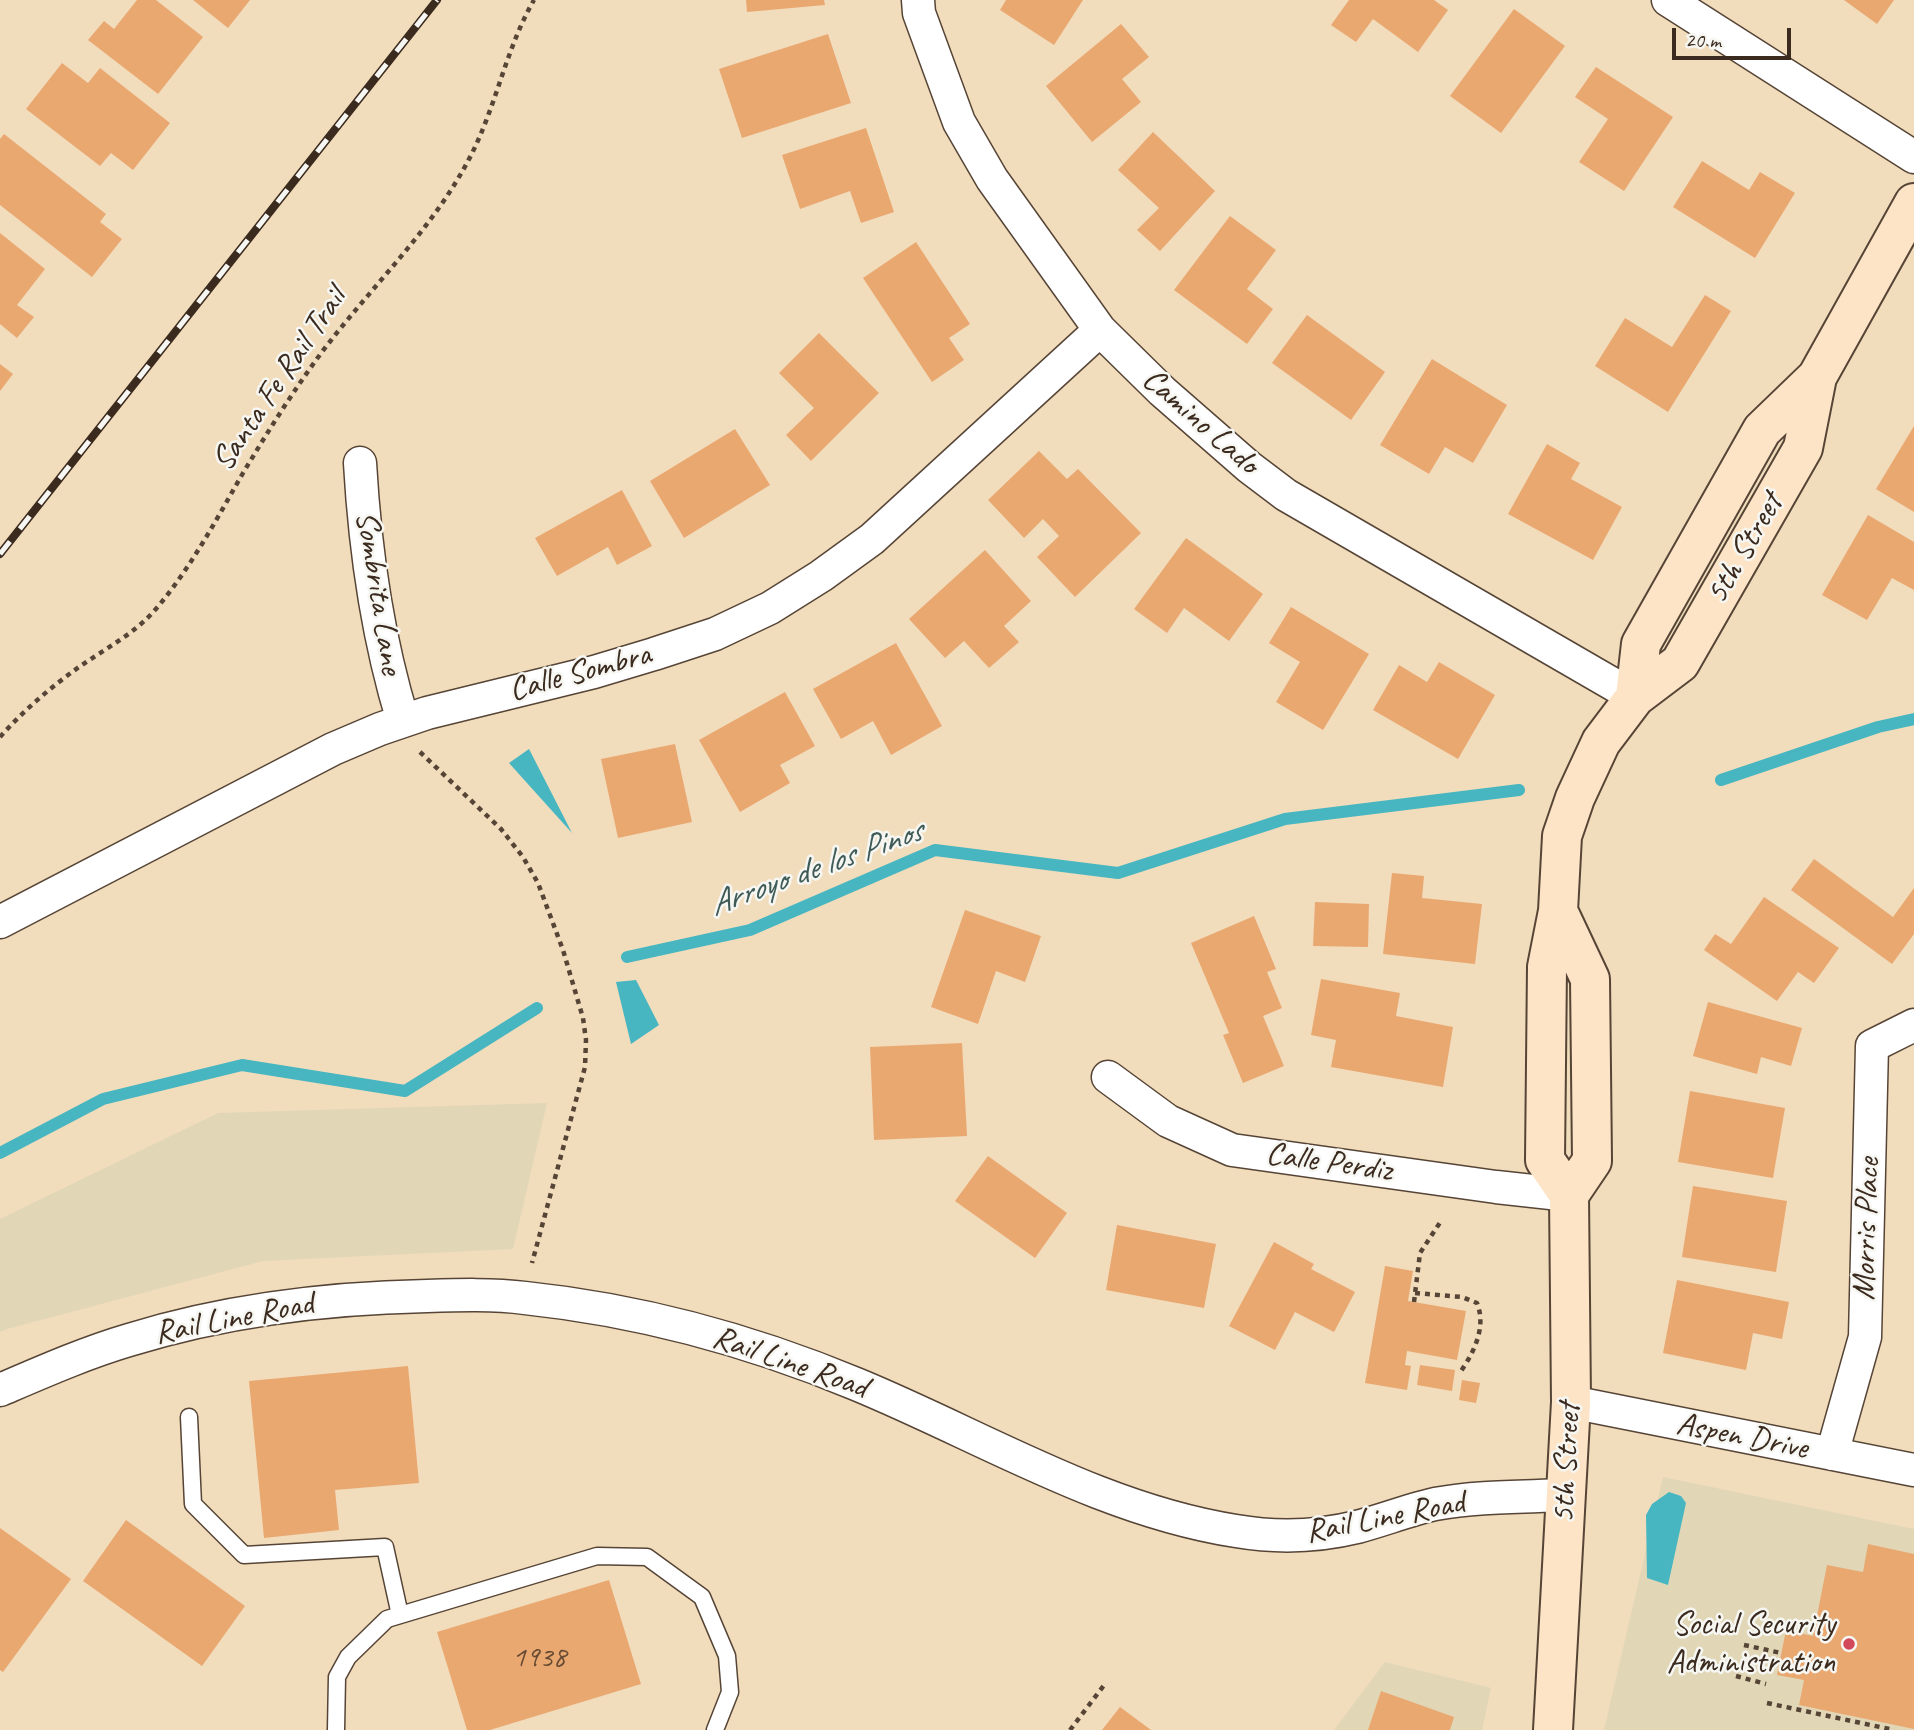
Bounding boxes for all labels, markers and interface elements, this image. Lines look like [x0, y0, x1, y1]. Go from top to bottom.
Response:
scale bar [1676, 14, 1795, 58]
text: 20 m [1685, 27, 1721, 53]
street label: Santa Fe Rail Trail [204, 281, 356, 479]
street label: Camino Lado [1133, 360, 1267, 484]
street label: 5th Street [1698, 487, 1792, 611]
street label: Sombrita Lane [346, 509, 410, 677]
street label: Calle Sombra [505, 635, 655, 711]
water label: Arroyo de los Pinos [704, 811, 928, 927]
street label: Calle Perdiz [1264, 1135, 1394, 1191]
street label: Morris Place [1845, 1157, 1889, 1301]
street label: Rail Line Road [151, 1284, 317, 1354]
street label: Rail Line Road [707, 1318, 873, 1408]
street label: 5th Street [1544, 1402, 1590, 1524]
street label: Aspen Drive [1673, 1405, 1811, 1469]
street label: Rail Line Road [1302, 1483, 1468, 1553]
place label: Social Security Administration [1667, 1605, 1835, 1683]
marker: Social Security Administration [1841, 1636, 1857, 1652]
house number: 1938 [512, 1640, 566, 1676]

